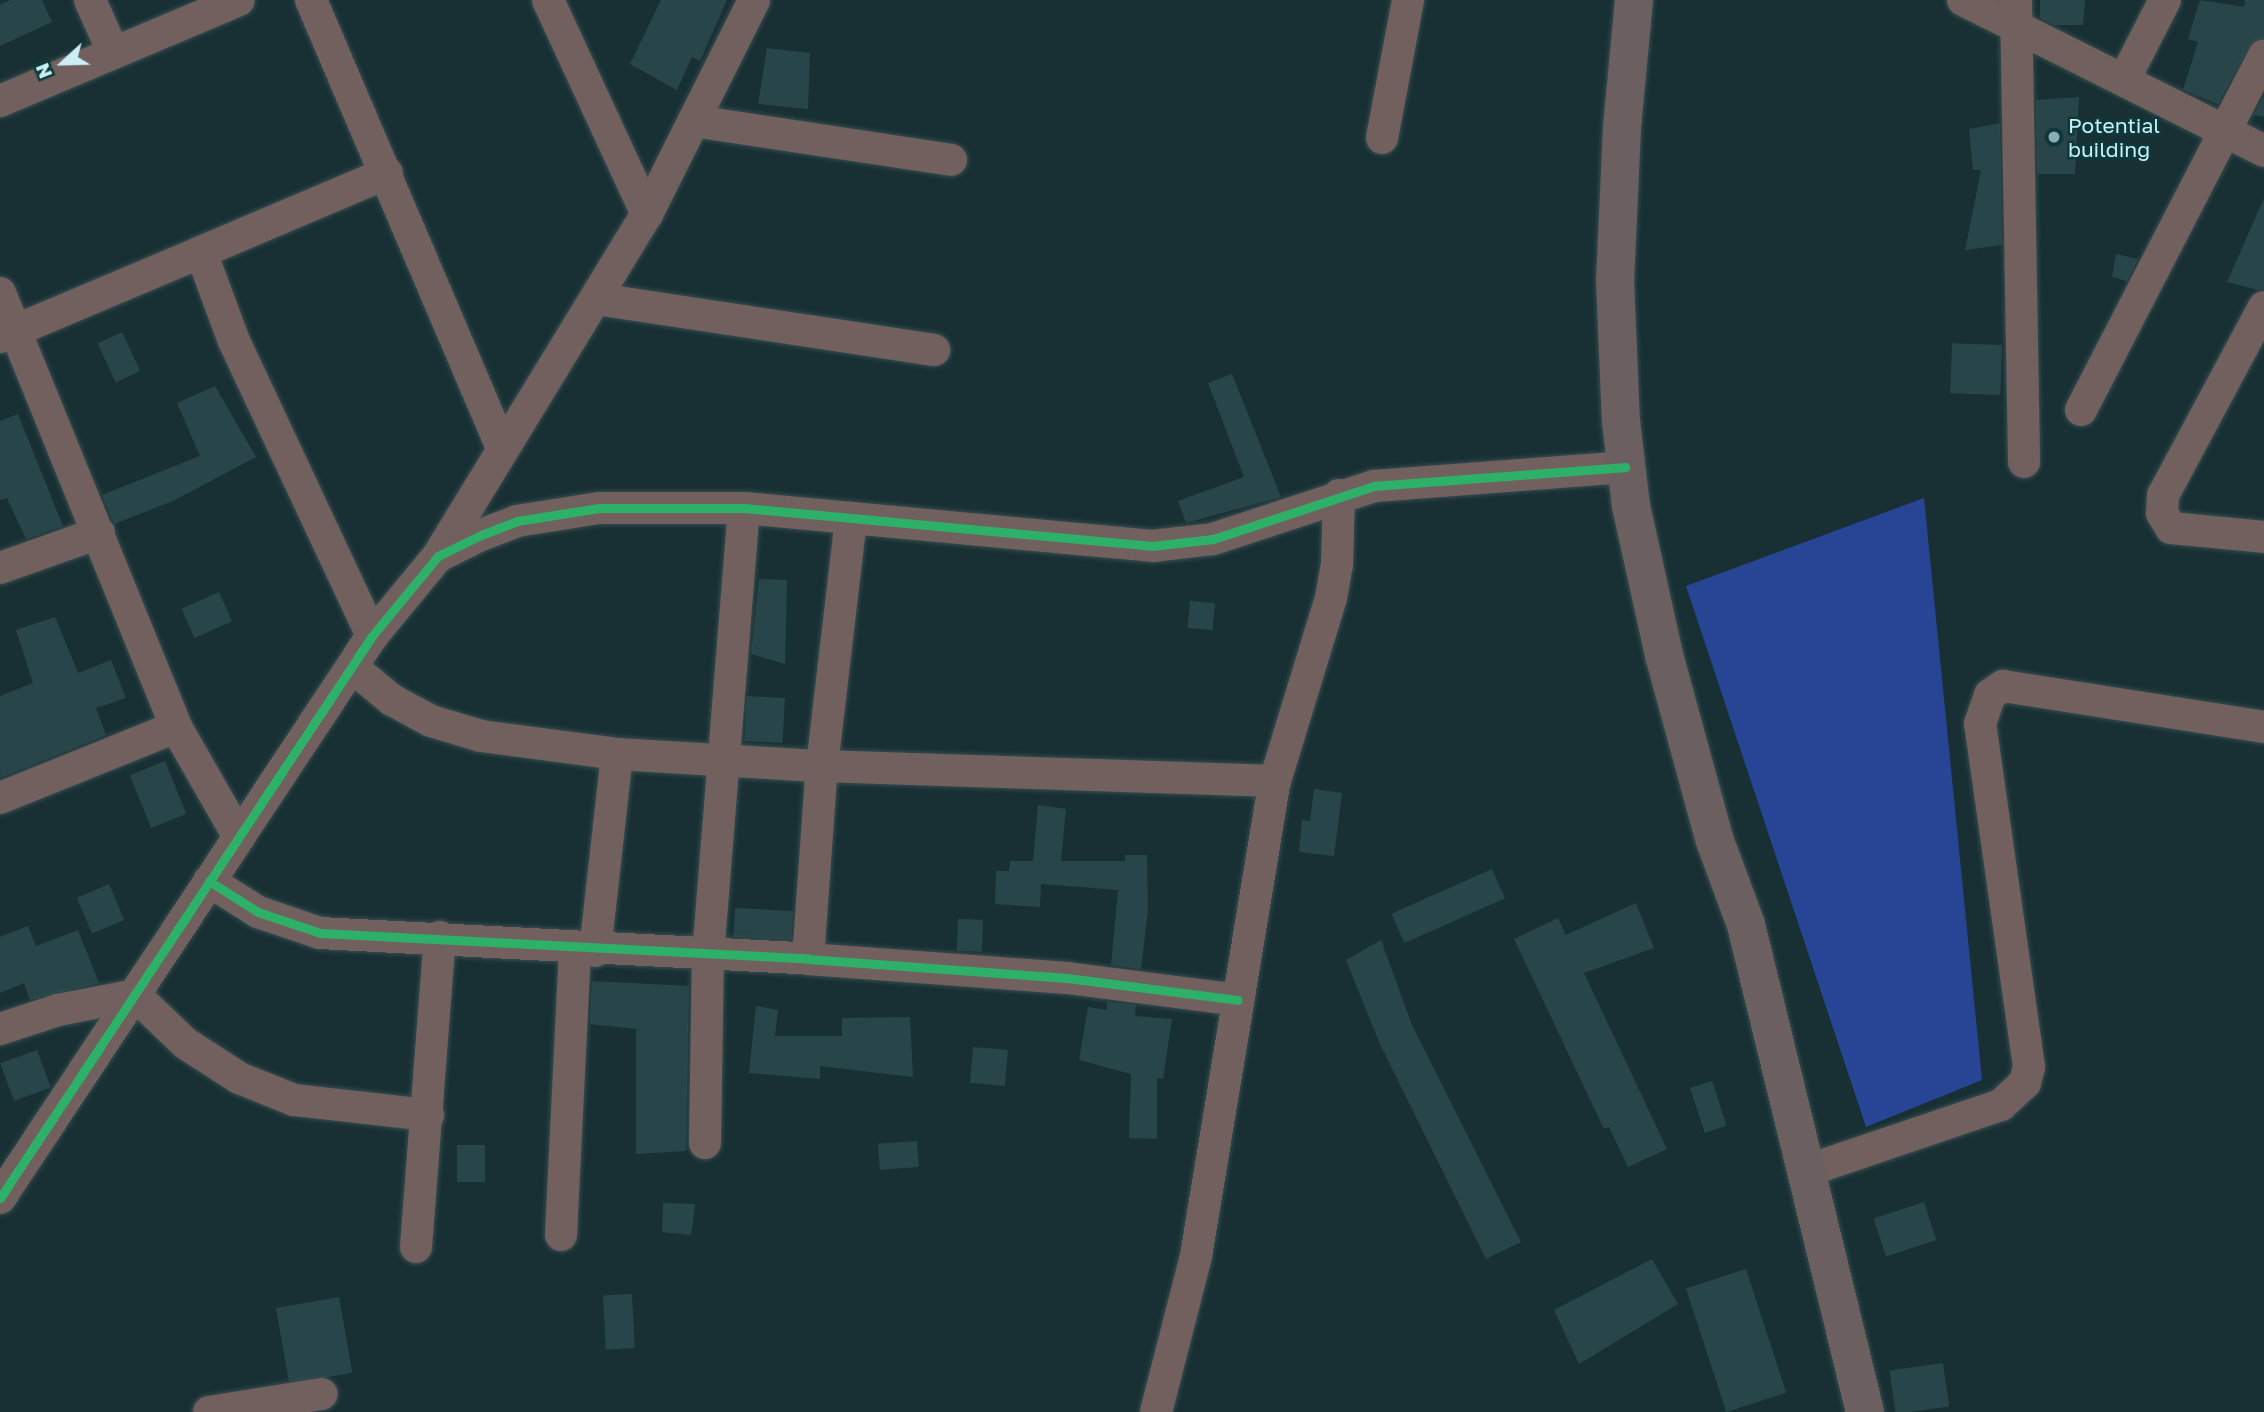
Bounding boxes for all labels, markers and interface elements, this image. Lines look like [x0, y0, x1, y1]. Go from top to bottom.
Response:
north arrow [28, 28, 98, 98]
text: N [30, 60, 56, 82]
place label: Potential building [2068, 112, 2160, 162]
marker: Potential building [2046, 129, 2062, 145]

